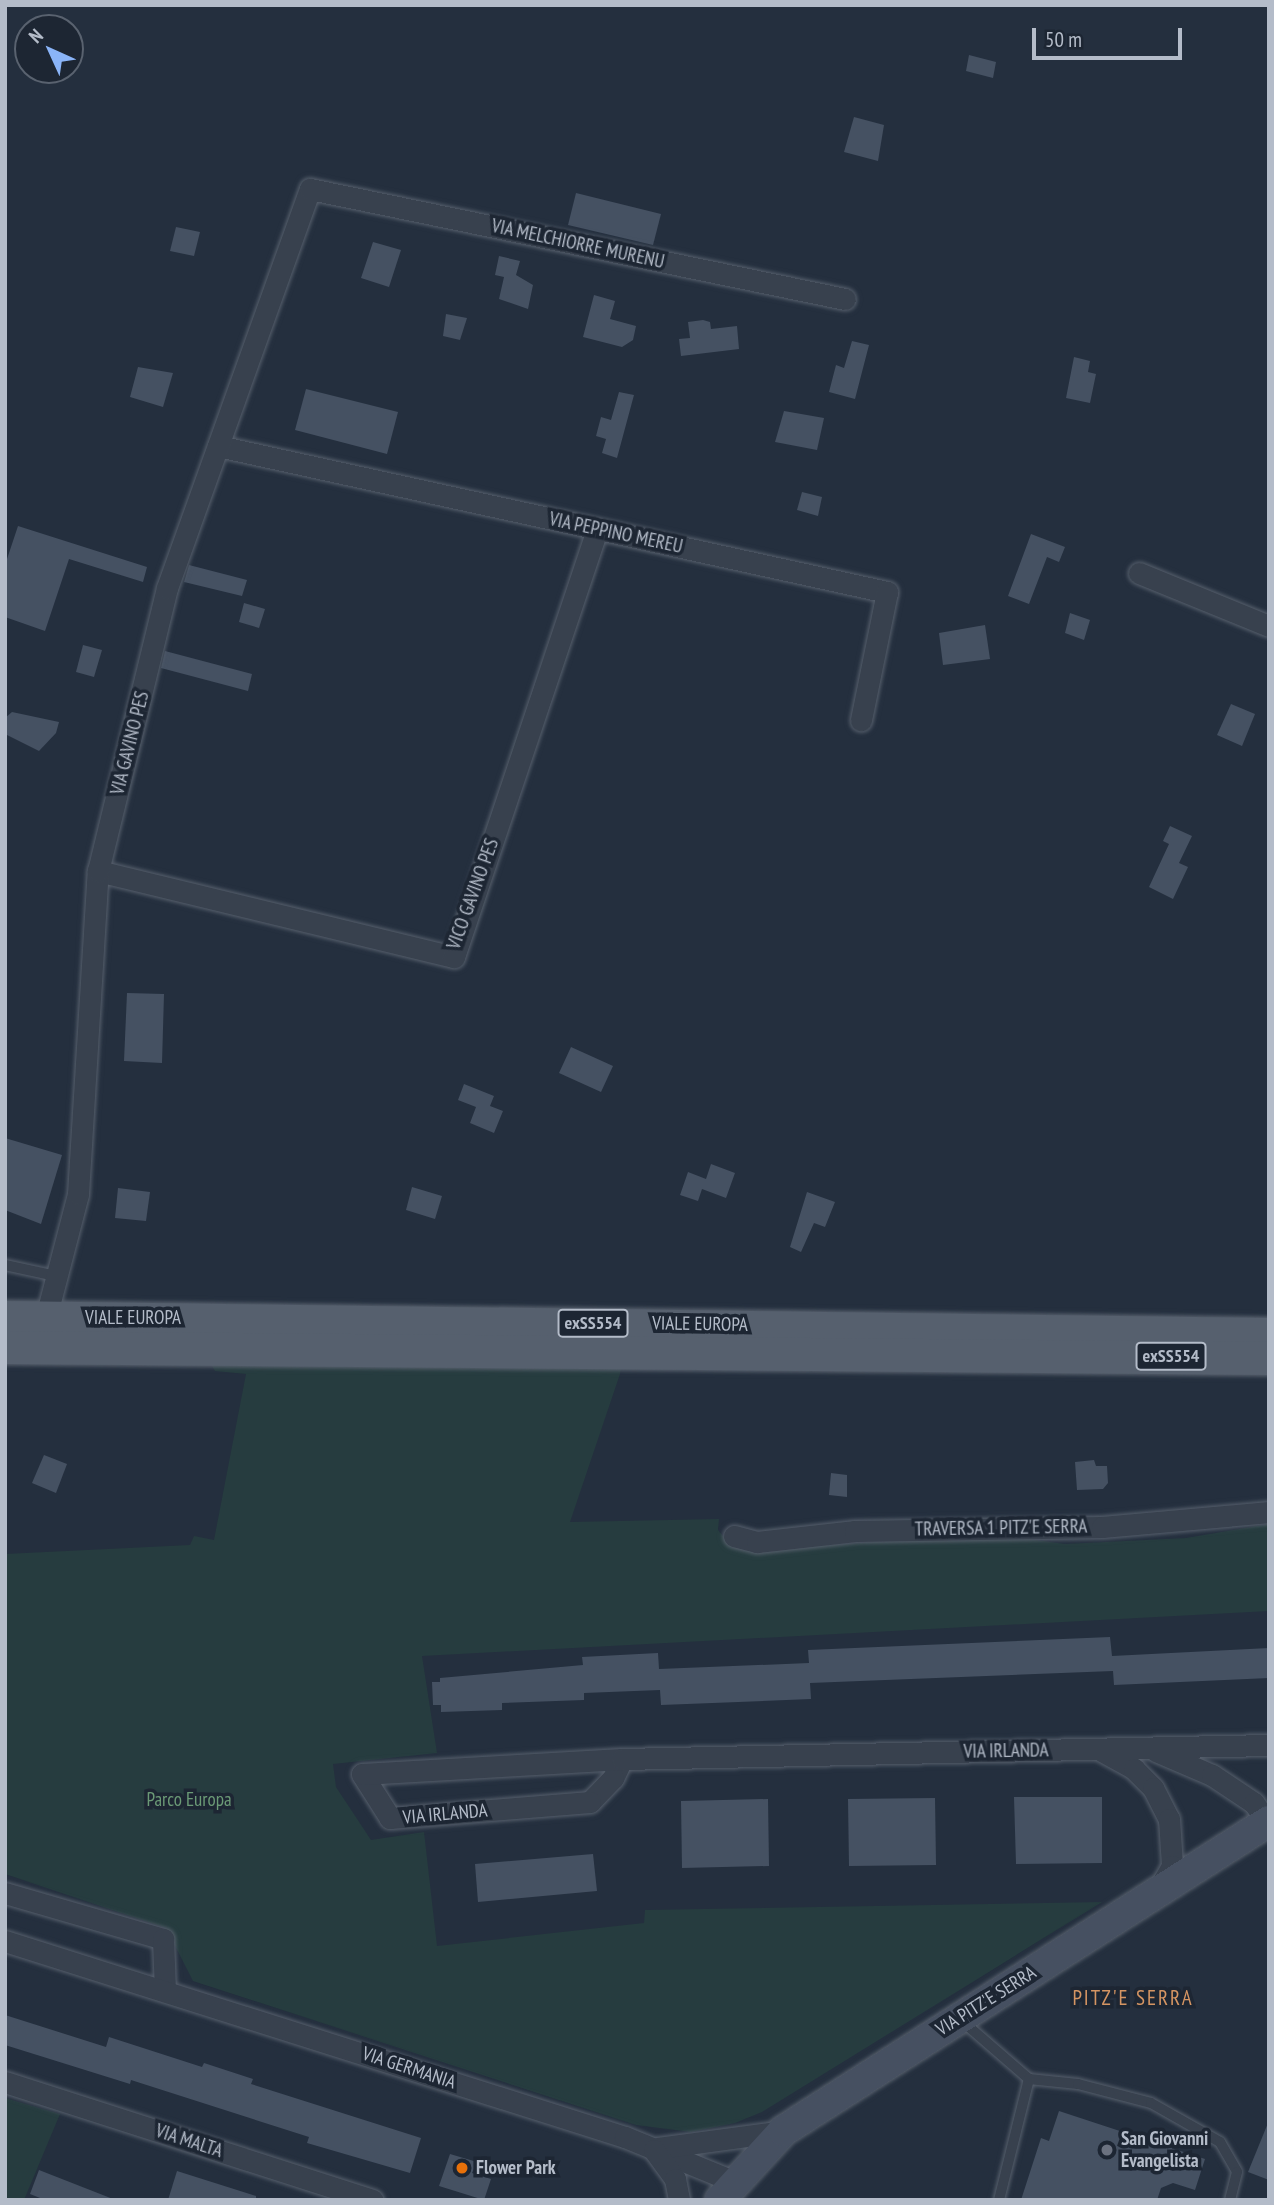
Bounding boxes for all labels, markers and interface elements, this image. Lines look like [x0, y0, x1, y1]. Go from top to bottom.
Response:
north arrow [14, 14, 84, 84]
scale bar [1036, 14, 1186, 58]
text: N [23, 23, 48, 48]
text: 50 m [1045, 26, 1082, 53]
street label: VIA MELCHIORRE MURENU [489, 214, 667, 274]
street label: VIA PEPPINO MEREU [547, 508, 685, 558]
street label: VIA GAVINO PES [106, 689, 154, 797]
street label: VICO GAVINO PES [442, 835, 504, 953]
street label: VIALE EUROPA [85, 1307, 181, 1329]
road number: exSS554 [556, 1308, 630, 1338]
street label: VIALE EUROPA [652, 1312, 748, 1336]
road number: exSS554 [1134, 1342, 1208, 1371]
street label: TRAVERSA 1 PITZ'E SERRA [914, 1515, 1088, 1541]
street label: VIA IRLANDA [963, 1739, 1049, 1763]
park label: Parco Europa [146, 1789, 232, 1811]
street label: VIA IRLANDA [401, 1799, 489, 1829]
street label: VIA PITZ'E SERRA [932, 1961, 1040, 2041]
district label: PITZ'E SERRA [1074, 1985, 1192, 2011]
street label: VIA GERMANIA [359, 2042, 459, 2094]
street label: VIA MALTA [152, 2119, 226, 2163]
place label: San Giovanni Evangelista [1121, 2128, 1208, 2172]
marker: San Giovanni Evangelista [1099, 2142, 1115, 2158]
place label: Flower Park [476, 2157, 556, 2179]
marker: Flower Park [454, 2160, 470, 2176]

